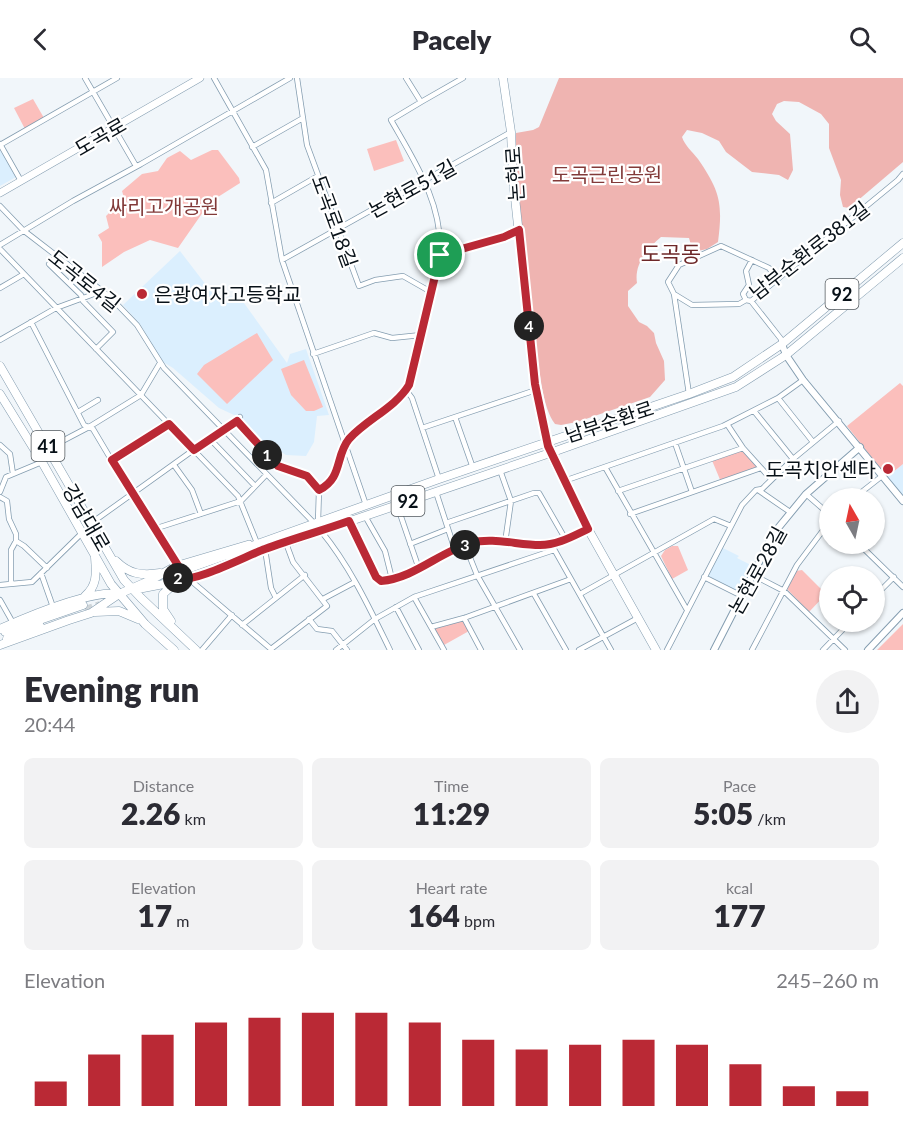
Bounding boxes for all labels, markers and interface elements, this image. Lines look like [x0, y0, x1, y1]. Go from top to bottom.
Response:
icon: back [24, 23, 57, 56]
text: Pacely [412, 23, 491, 56]
icon: search [846, 23, 879, 56]
street label: 도곡로 [70, 112, 130, 160]
street label: 논현로 [500, 146, 528, 202]
street label: 논현로51길 [364, 154, 460, 222]
park label: 도곡근린공원 [552, 162, 662, 186]
street label: 도곡로18길 [307, 171, 363, 271]
park label: 싸리고개공원 [109, 194, 219, 218]
street label: 남부순환로381길 [744, 196, 874, 304]
pin [414, 229, 465, 280]
icon: arrive [423, 238, 456, 271]
district label: 도곡동 [641, 240, 701, 267]
street label: 도곡로4길 [44, 244, 126, 316]
road number: 92 [826, 279, 858, 309]
place label: 은광여자고등학교 [154, 282, 301, 306]
marker: 은광여자고등학교 [135, 287, 149, 301]
pin: 4 [514, 311, 544, 341]
text: 4 [524, 316, 534, 335]
street label: 남부순환로 [562, 395, 656, 447]
road number: 41 [32, 431, 64, 461]
pin: 1 [252, 440, 282, 470]
text: 1 [262, 445, 272, 464]
place label: 도곡치안센타 [766, 457, 876, 481]
marker: 도곡치안센타 [881, 462, 895, 476]
street label: 강남대로 [58, 479, 116, 555]
road number: 92 [392, 486, 424, 516]
north arrow [819, 488, 885, 554]
map controls [819, 488, 885, 632]
street label: 논현로28길 [723, 522, 791, 618]
pin: 3 [450, 530, 480, 560]
text: 3 [460, 535, 470, 554]
pin: 2 [163, 563, 193, 593]
button: locate [819, 566, 885, 632]
text: 2 [173, 568, 183, 587]
text: Evening run [24, 669, 199, 709]
button: share [816, 670, 879, 733]
text: 20:44 [24, 712, 75, 736]
text: Distance [133, 776, 194, 795]
text: Time [434, 776, 469, 795]
text: Pace [723, 776, 756, 795]
text: 2.26 [121, 795, 180, 831]
text: 11:29 [413, 795, 490, 831]
text: 5:05 [693, 795, 753, 831]
text: km [180, 809, 206, 828]
text: /km [753, 809, 786, 828]
text: Elevation [131, 878, 196, 897]
text: Heart rate [416, 878, 487, 897]
text: kcal [726, 878, 753, 897]
text: 17 [137, 897, 172, 933]
text: 164 [408, 897, 460, 933]
text: 177 [713, 897, 766, 933]
text: m [172, 911, 190, 930]
text: bpm [460, 911, 495, 930]
text: Elevation [24, 968, 105, 992]
text: 245–260 m [776, 968, 879, 992]

